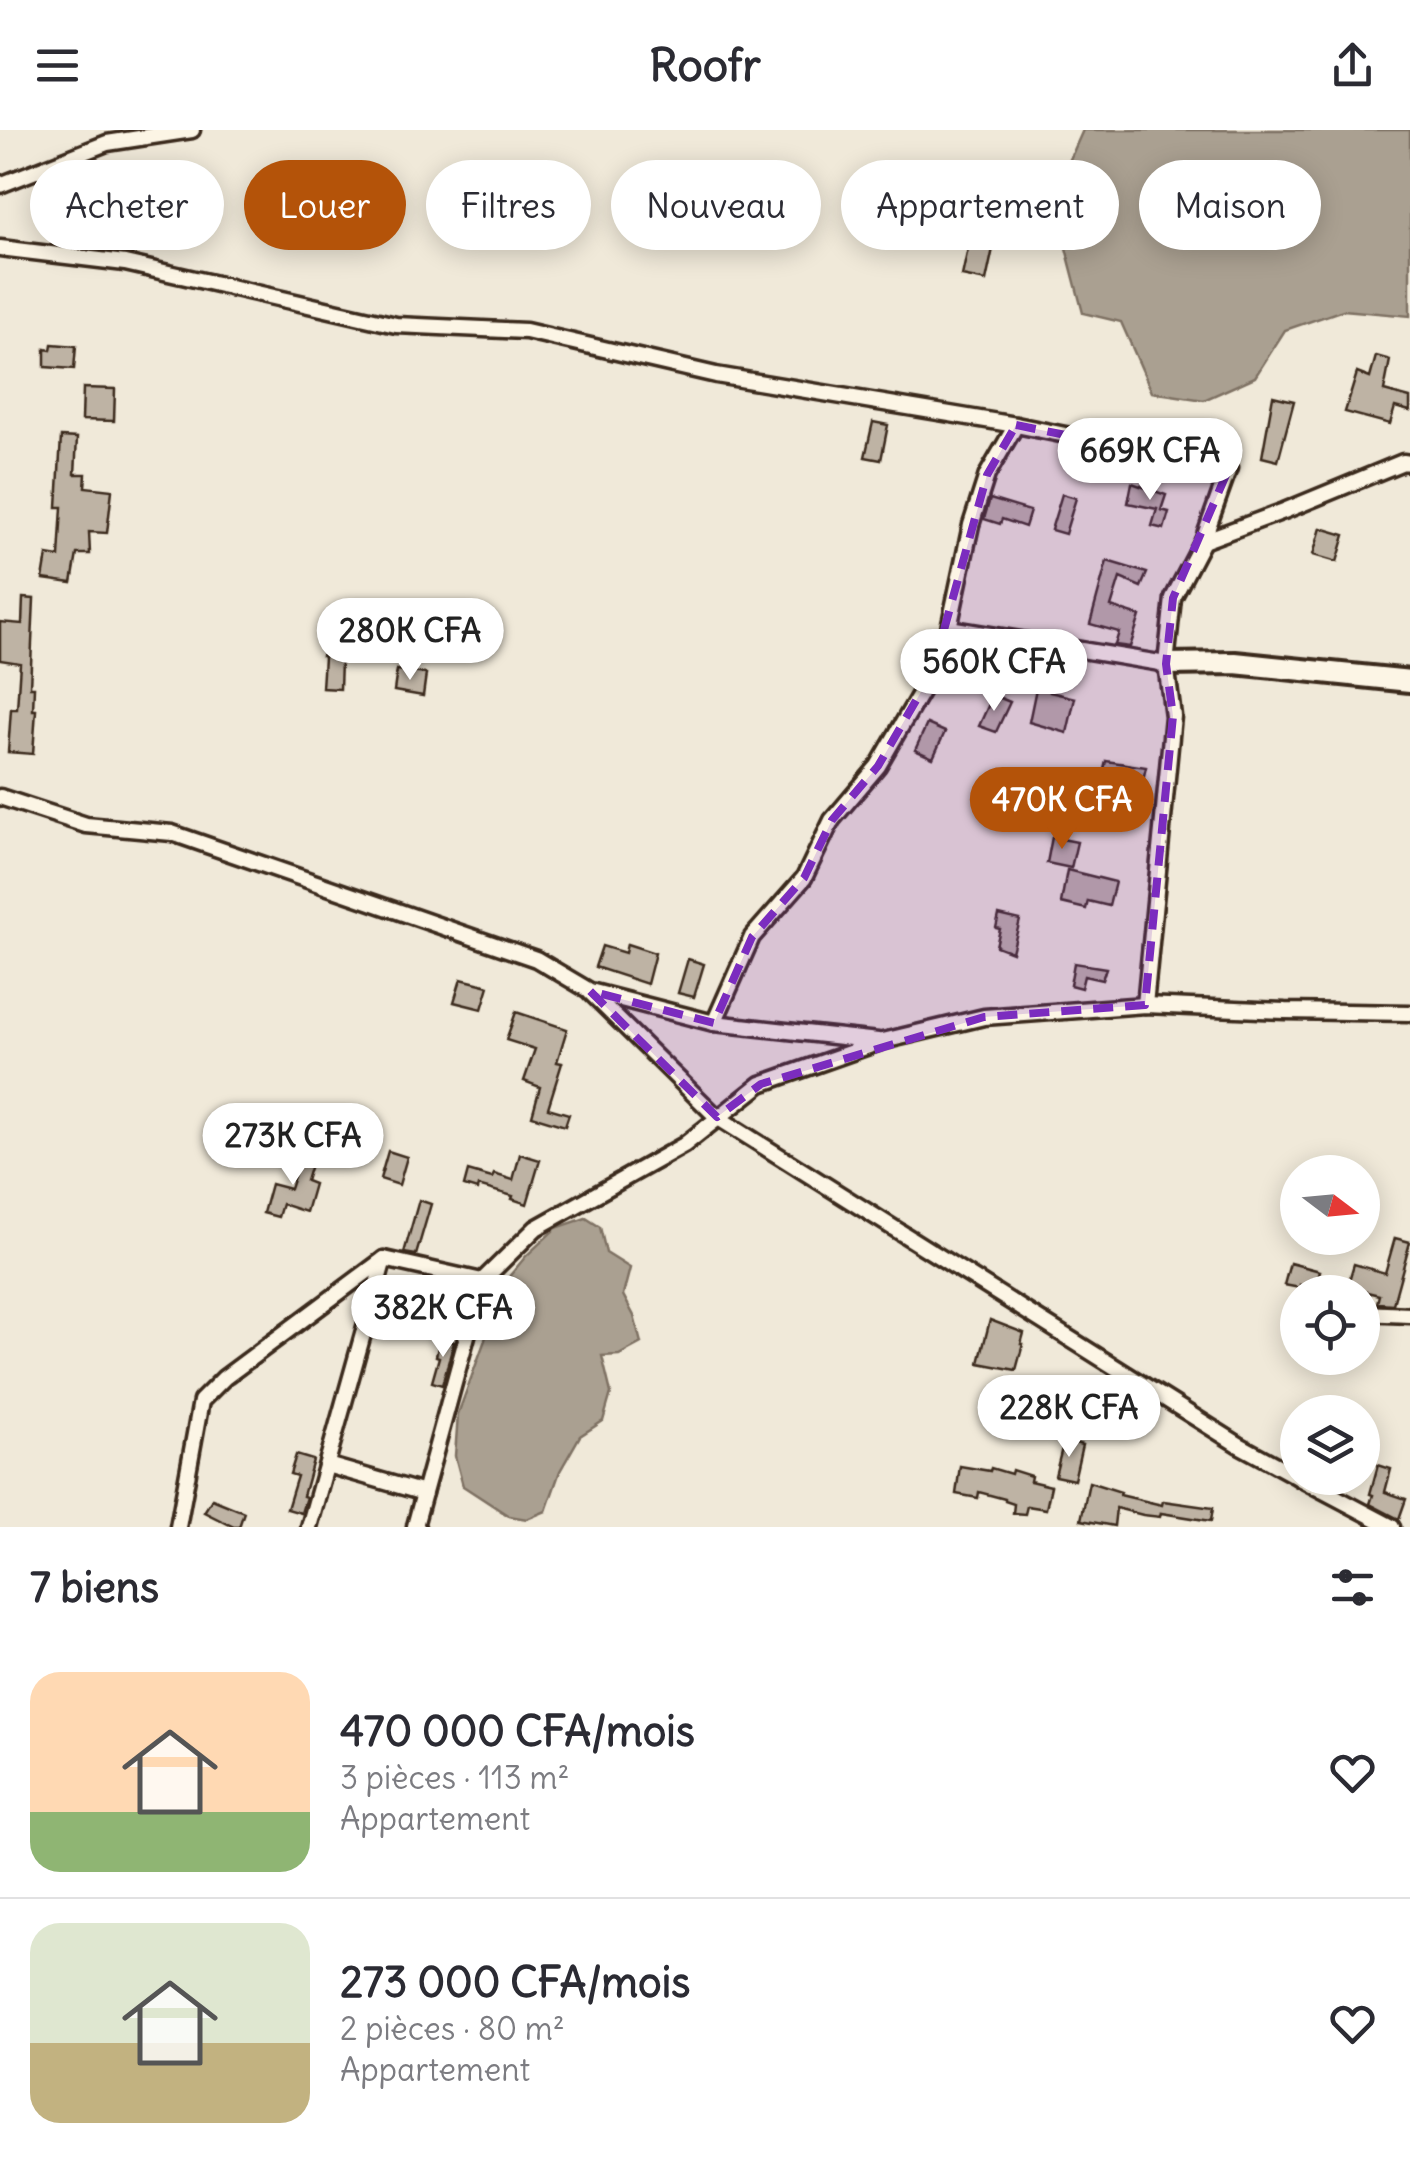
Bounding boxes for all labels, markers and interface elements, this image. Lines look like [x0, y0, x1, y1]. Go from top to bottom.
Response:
text: Roofr [649, 37, 761, 93]
icon: menu [30, 38, 85, 93]
icon: share [1325, 38, 1380, 93]
chip: Acheter [30, 160, 224, 250]
chip: Louer [244, 160, 406, 250]
chip: Filtres [426, 160, 591, 250]
chip: Nouveau [611, 160, 821, 250]
chip: Appartement [841, 160, 1119, 250]
chip: Maison [1139, 160, 1321, 250]
pin: 669K CFA [1047, 418, 1253, 503]
text: 669K CFA [1080, 430, 1220, 471]
pin: 280K CFA [307, 598, 513, 683]
text: 280K CFA [339, 610, 481, 651]
pin: 560K CFA [891, 629, 1097, 714]
text: 560K CFA [922, 641, 1066, 682]
pin: 470K CFA [959, 767, 1165, 852]
text: 470K CFA [992, 779, 1132, 820]
pin: 273K CFA [190, 1103, 396, 1188]
text: 273K CFA [225, 1115, 361, 1156]
north arrow [1280, 1155, 1380, 1255]
map controls [1280, 1155, 1380, 1495]
pin: 382K CFA [340, 1275, 546, 1360]
button: locate [1280, 1275, 1380, 1375]
text: 382K CFA [373, 1287, 513, 1328]
pin: 228K CFA [966, 1375, 1172, 1460]
text: 228K CFA [1000, 1387, 1138, 1428]
button: layers [1280, 1395, 1380, 1495]
icon: filters [1325, 1560, 1380, 1615]
text: 7 biens [30, 1561, 159, 1613]
text: 470 000 CFA/mois [340, 1705, 695, 1757]
icon: home [110, 1712, 230, 1832]
icon: heart [1325, 1745, 1380, 1800]
text: 3 pièces · 113 m² [340, 1757, 570, 1798]
text: Appartement [340, 1798, 530, 1839]
text: 273 000 CFA/mois [340, 1956, 690, 2008]
icon: home [110, 1963, 230, 2083]
icon: heart [1325, 1996, 1380, 2051]
text: 2 pièces · 80 m² [340, 2008, 565, 2049]
text: Appartement [340, 2049, 530, 2090]

